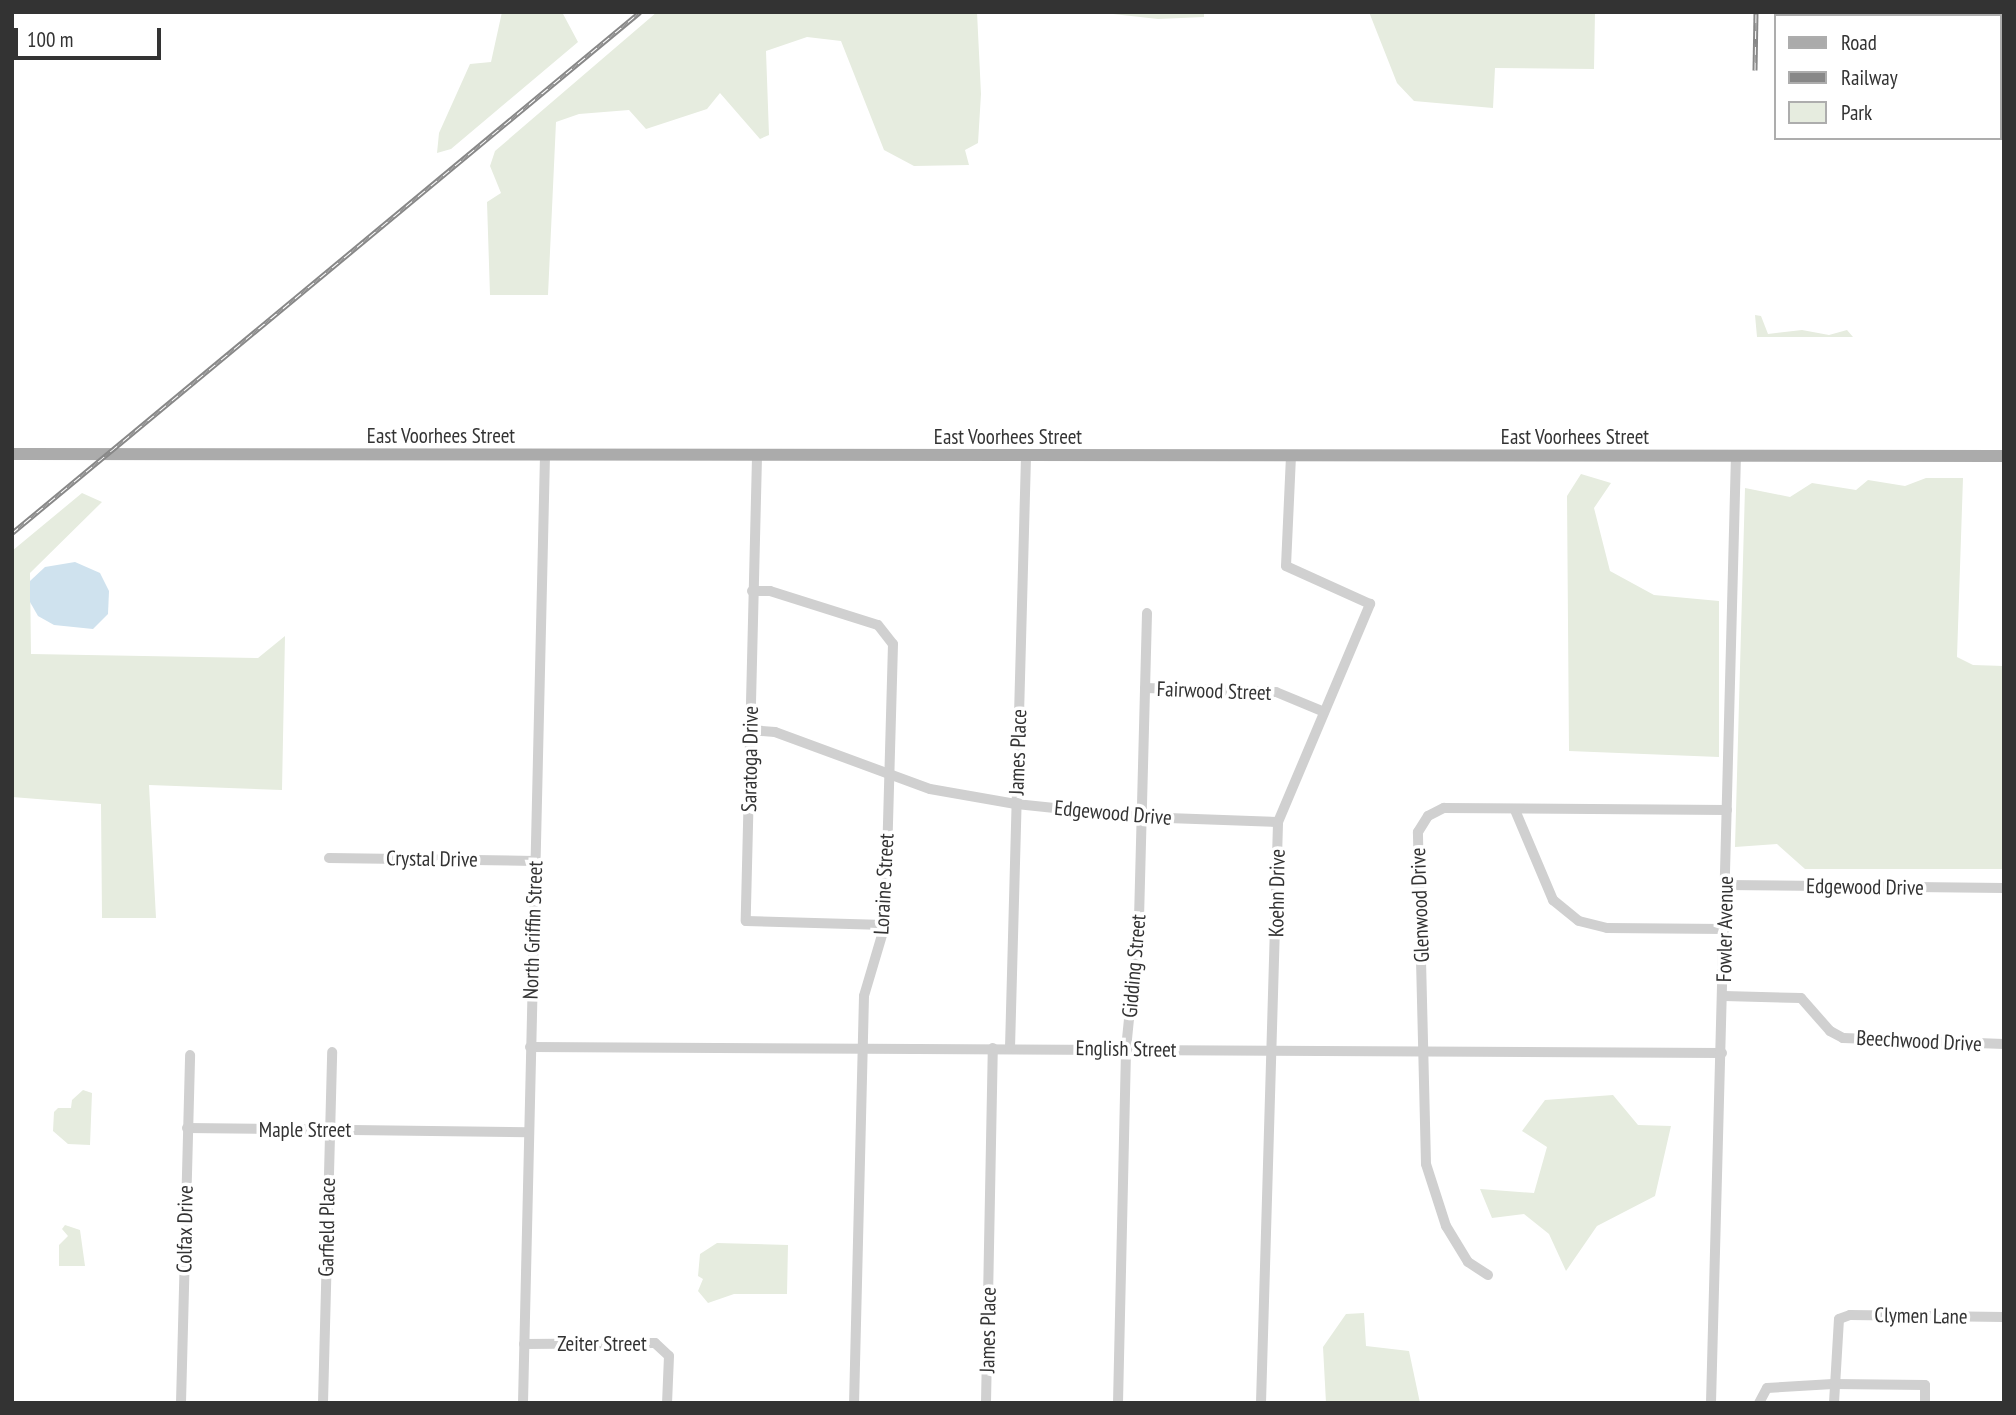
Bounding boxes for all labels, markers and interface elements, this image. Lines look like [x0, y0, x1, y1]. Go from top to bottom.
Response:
scale bar [18, 14, 164, 58]
legend [1774, 14, 2002, 140]
text: 100 m [27, 26, 73, 53]
text: Road [1841, 29, 1877, 56]
text: Railway [1841, 64, 1898, 91]
text: Park [1841, 99, 1872, 126]
street label: East Voorhees Street [367, 423, 515, 449]
street label: East Voorhees Street [934, 424, 1082, 450]
street label: East Voorhees Street [1501, 424, 1649, 450]
street label: Fairwood Street [1156, 676, 1272, 706]
street label: Saratoga Drive [736, 706, 764, 812]
street label: James Place [1004, 709, 1032, 795]
street label: Edgewood Drive [1053, 795, 1173, 831]
street label: Loraine Street [869, 833, 899, 935]
street label: Crystal Drive [386, 846, 478, 872]
street label: Glenwood Drive [1405, 847, 1435, 963]
street label: Koehn Drive [1264, 849, 1290, 937]
street label: North Griffin Street [518, 860, 548, 1000]
street label: Edgewood Drive [1806, 873, 1924, 901]
street label: Fowler Avenue [1711, 875, 1739, 983]
street label: Gidding Street [1117, 913, 1151, 1019]
street label: Beechwood Drive [1856, 1025, 1982, 1057]
street label: English Street [1075, 1036, 1177, 1062]
street label: Maple Street [259, 1117, 351, 1143]
street label: Garfield Place [314, 1177, 340, 1277]
street label: Colfax Drive [172, 1185, 198, 1273]
street label: James Place [975, 1287, 1001, 1373]
street label: Clymen Lane [1874, 1303, 1968, 1329]
street label: Zeiter Street [557, 1331, 647, 1357]

